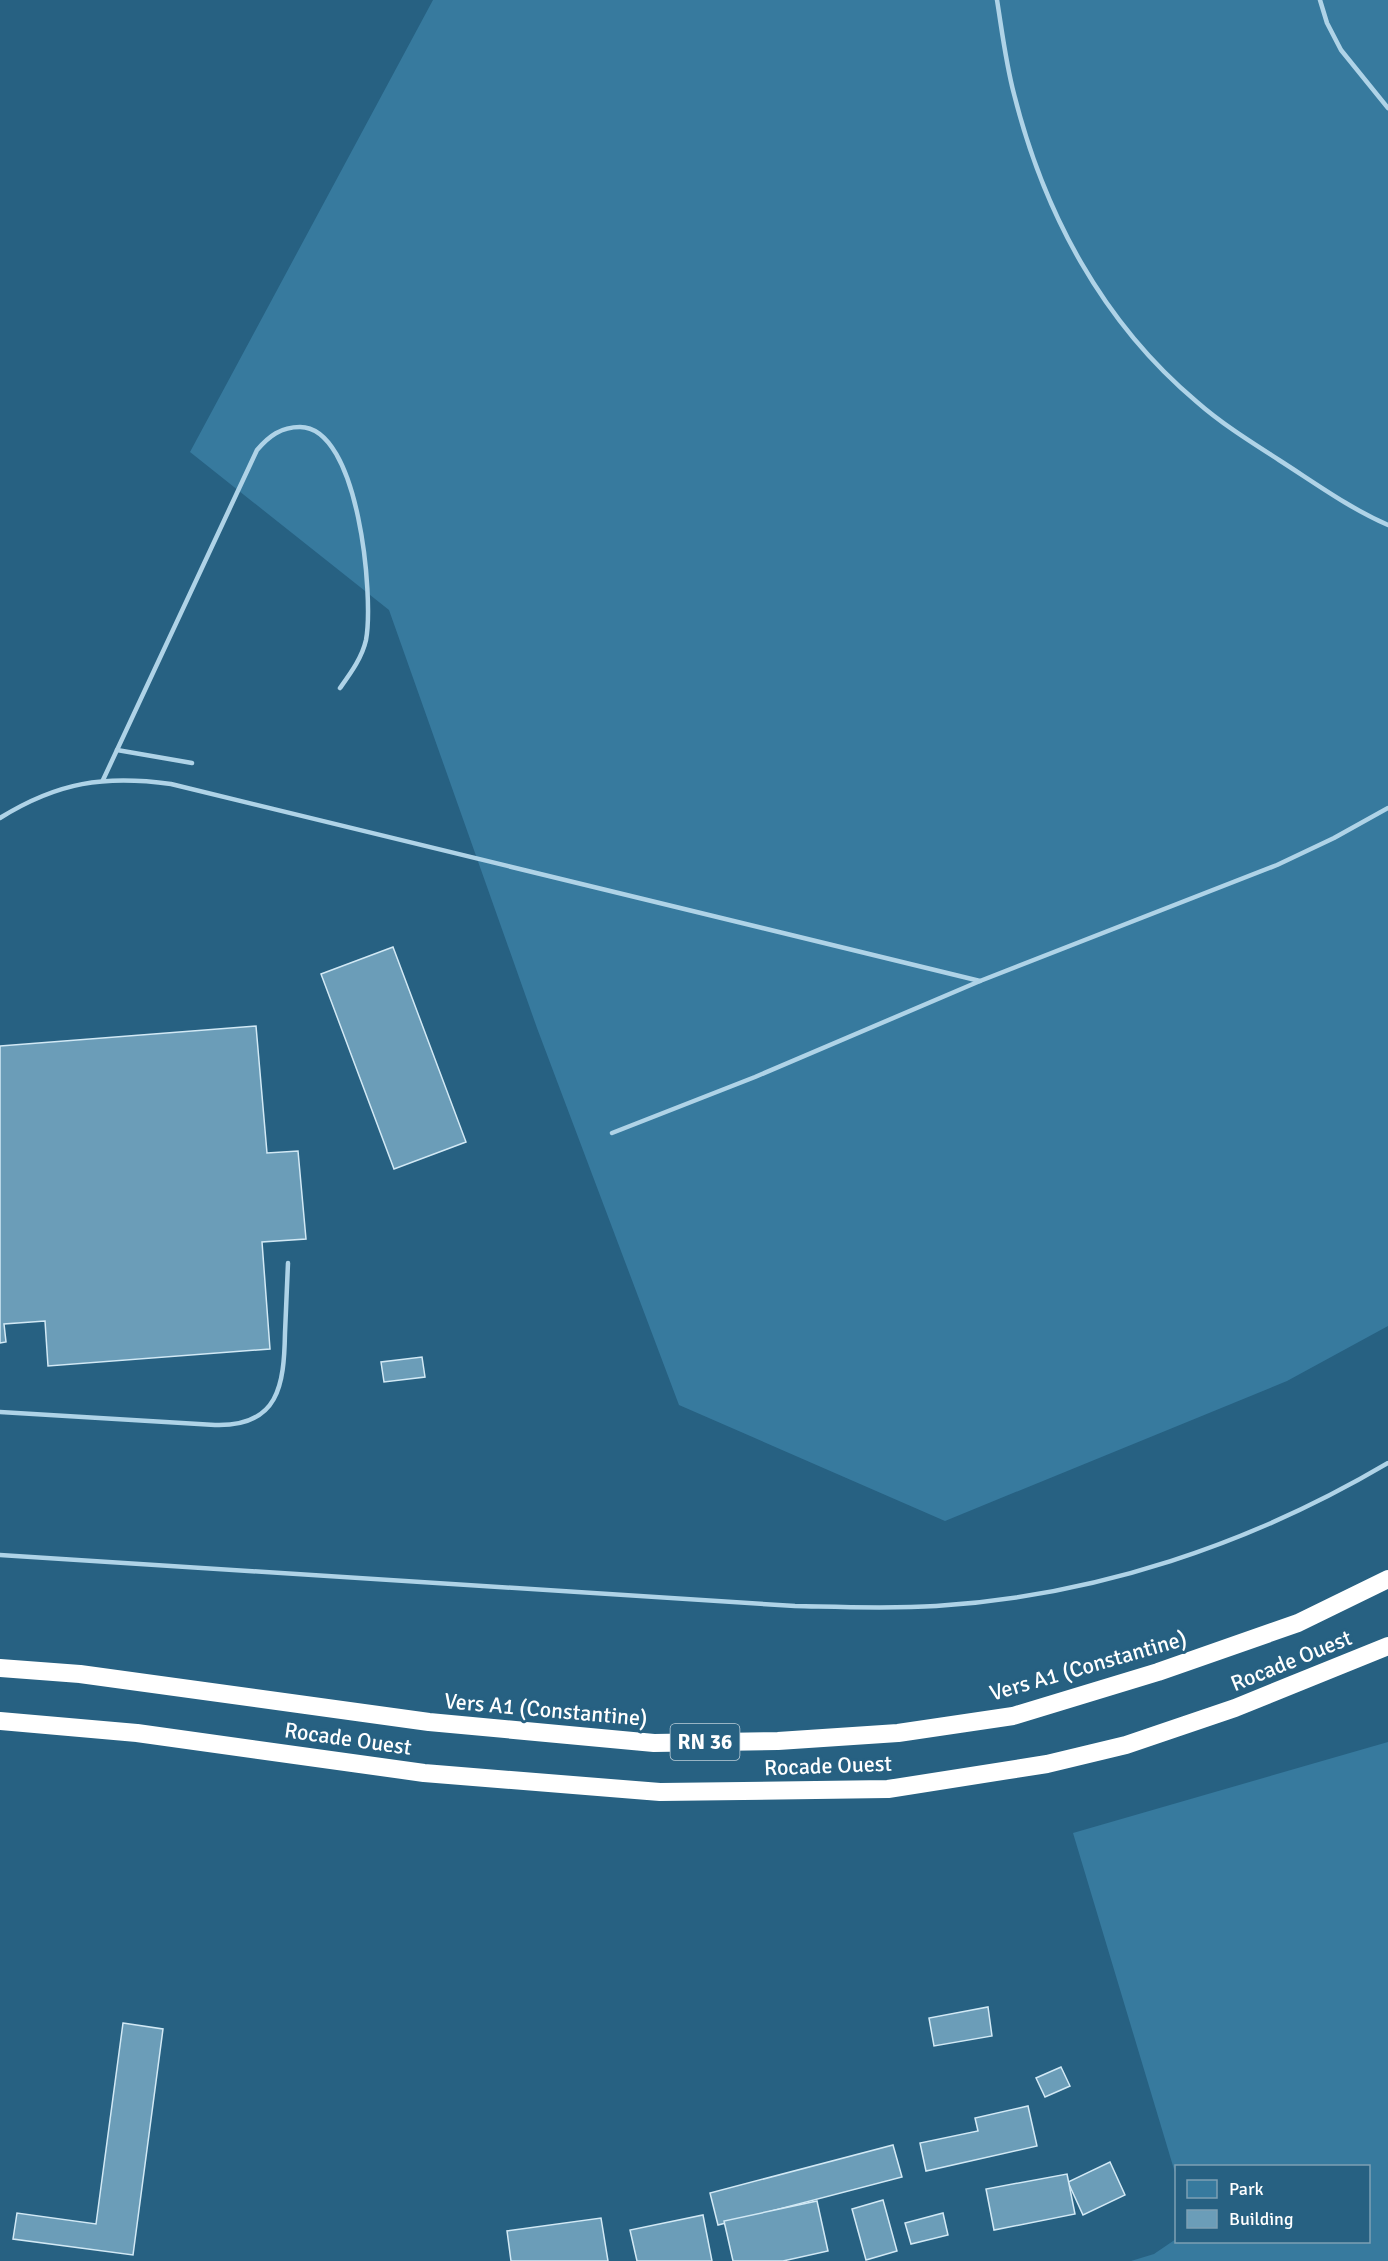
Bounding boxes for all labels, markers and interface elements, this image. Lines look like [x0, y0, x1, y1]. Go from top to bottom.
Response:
street label: Vers A1 (Constantine) [986, 1624, 1190, 1707]
street label: Rocade Ouest [1227, 1624, 1356, 1697]
street label: Vers A1 (Constantine) [443, 1687, 649, 1732]
street label: Rocade Ouest [283, 1716, 414, 1761]
road number: RN 36 [670, 1724, 740, 1760]
street label: Rocade Ouest [764, 1750, 893, 1781]
legend [1175, 2165, 1370, 2243]
text: Park [1229, 2178, 1264, 2200]
text: Building [1229, 2208, 1293, 2230]

